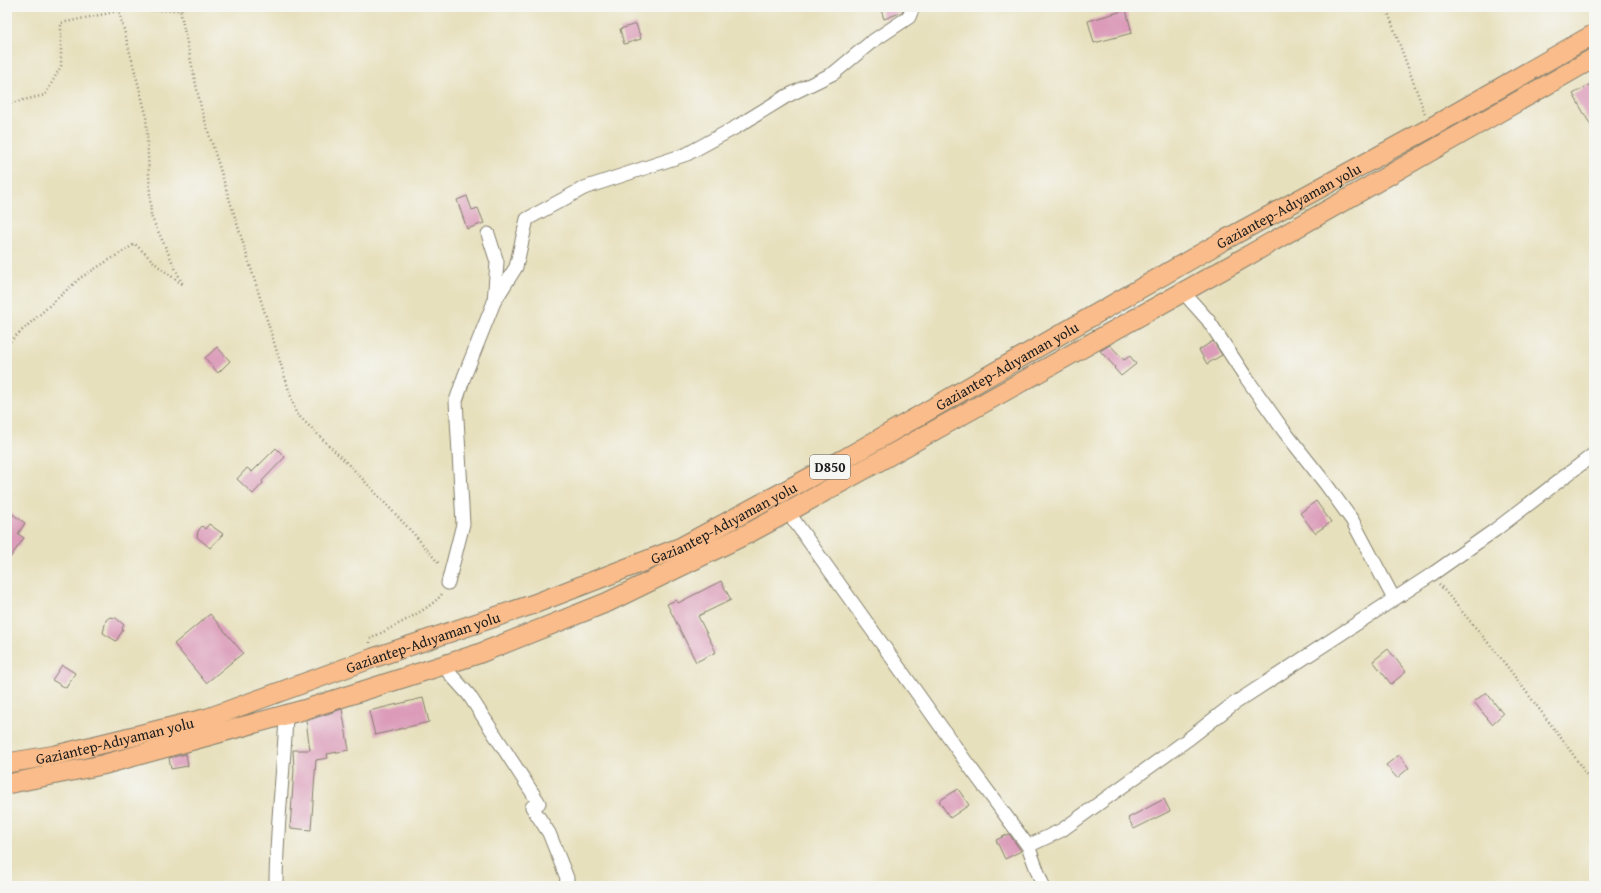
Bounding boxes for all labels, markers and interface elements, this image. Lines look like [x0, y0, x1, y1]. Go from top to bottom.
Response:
street label: Gaziantep-Adıyaman yolu [1212, 157, 1365, 253]
street label: Gaziantep-Adıyaman yolu [931, 316, 1083, 415]
road number: D850 [810, 455, 850, 479]
street label: Gaziantep-Adıyaman yolu [647, 476, 801, 568]
street label: Gaziantep-Adıyaman yolu [343, 605, 504, 678]
street label: Gaziantep-Adıyaman yolu [34, 711, 197, 769]

